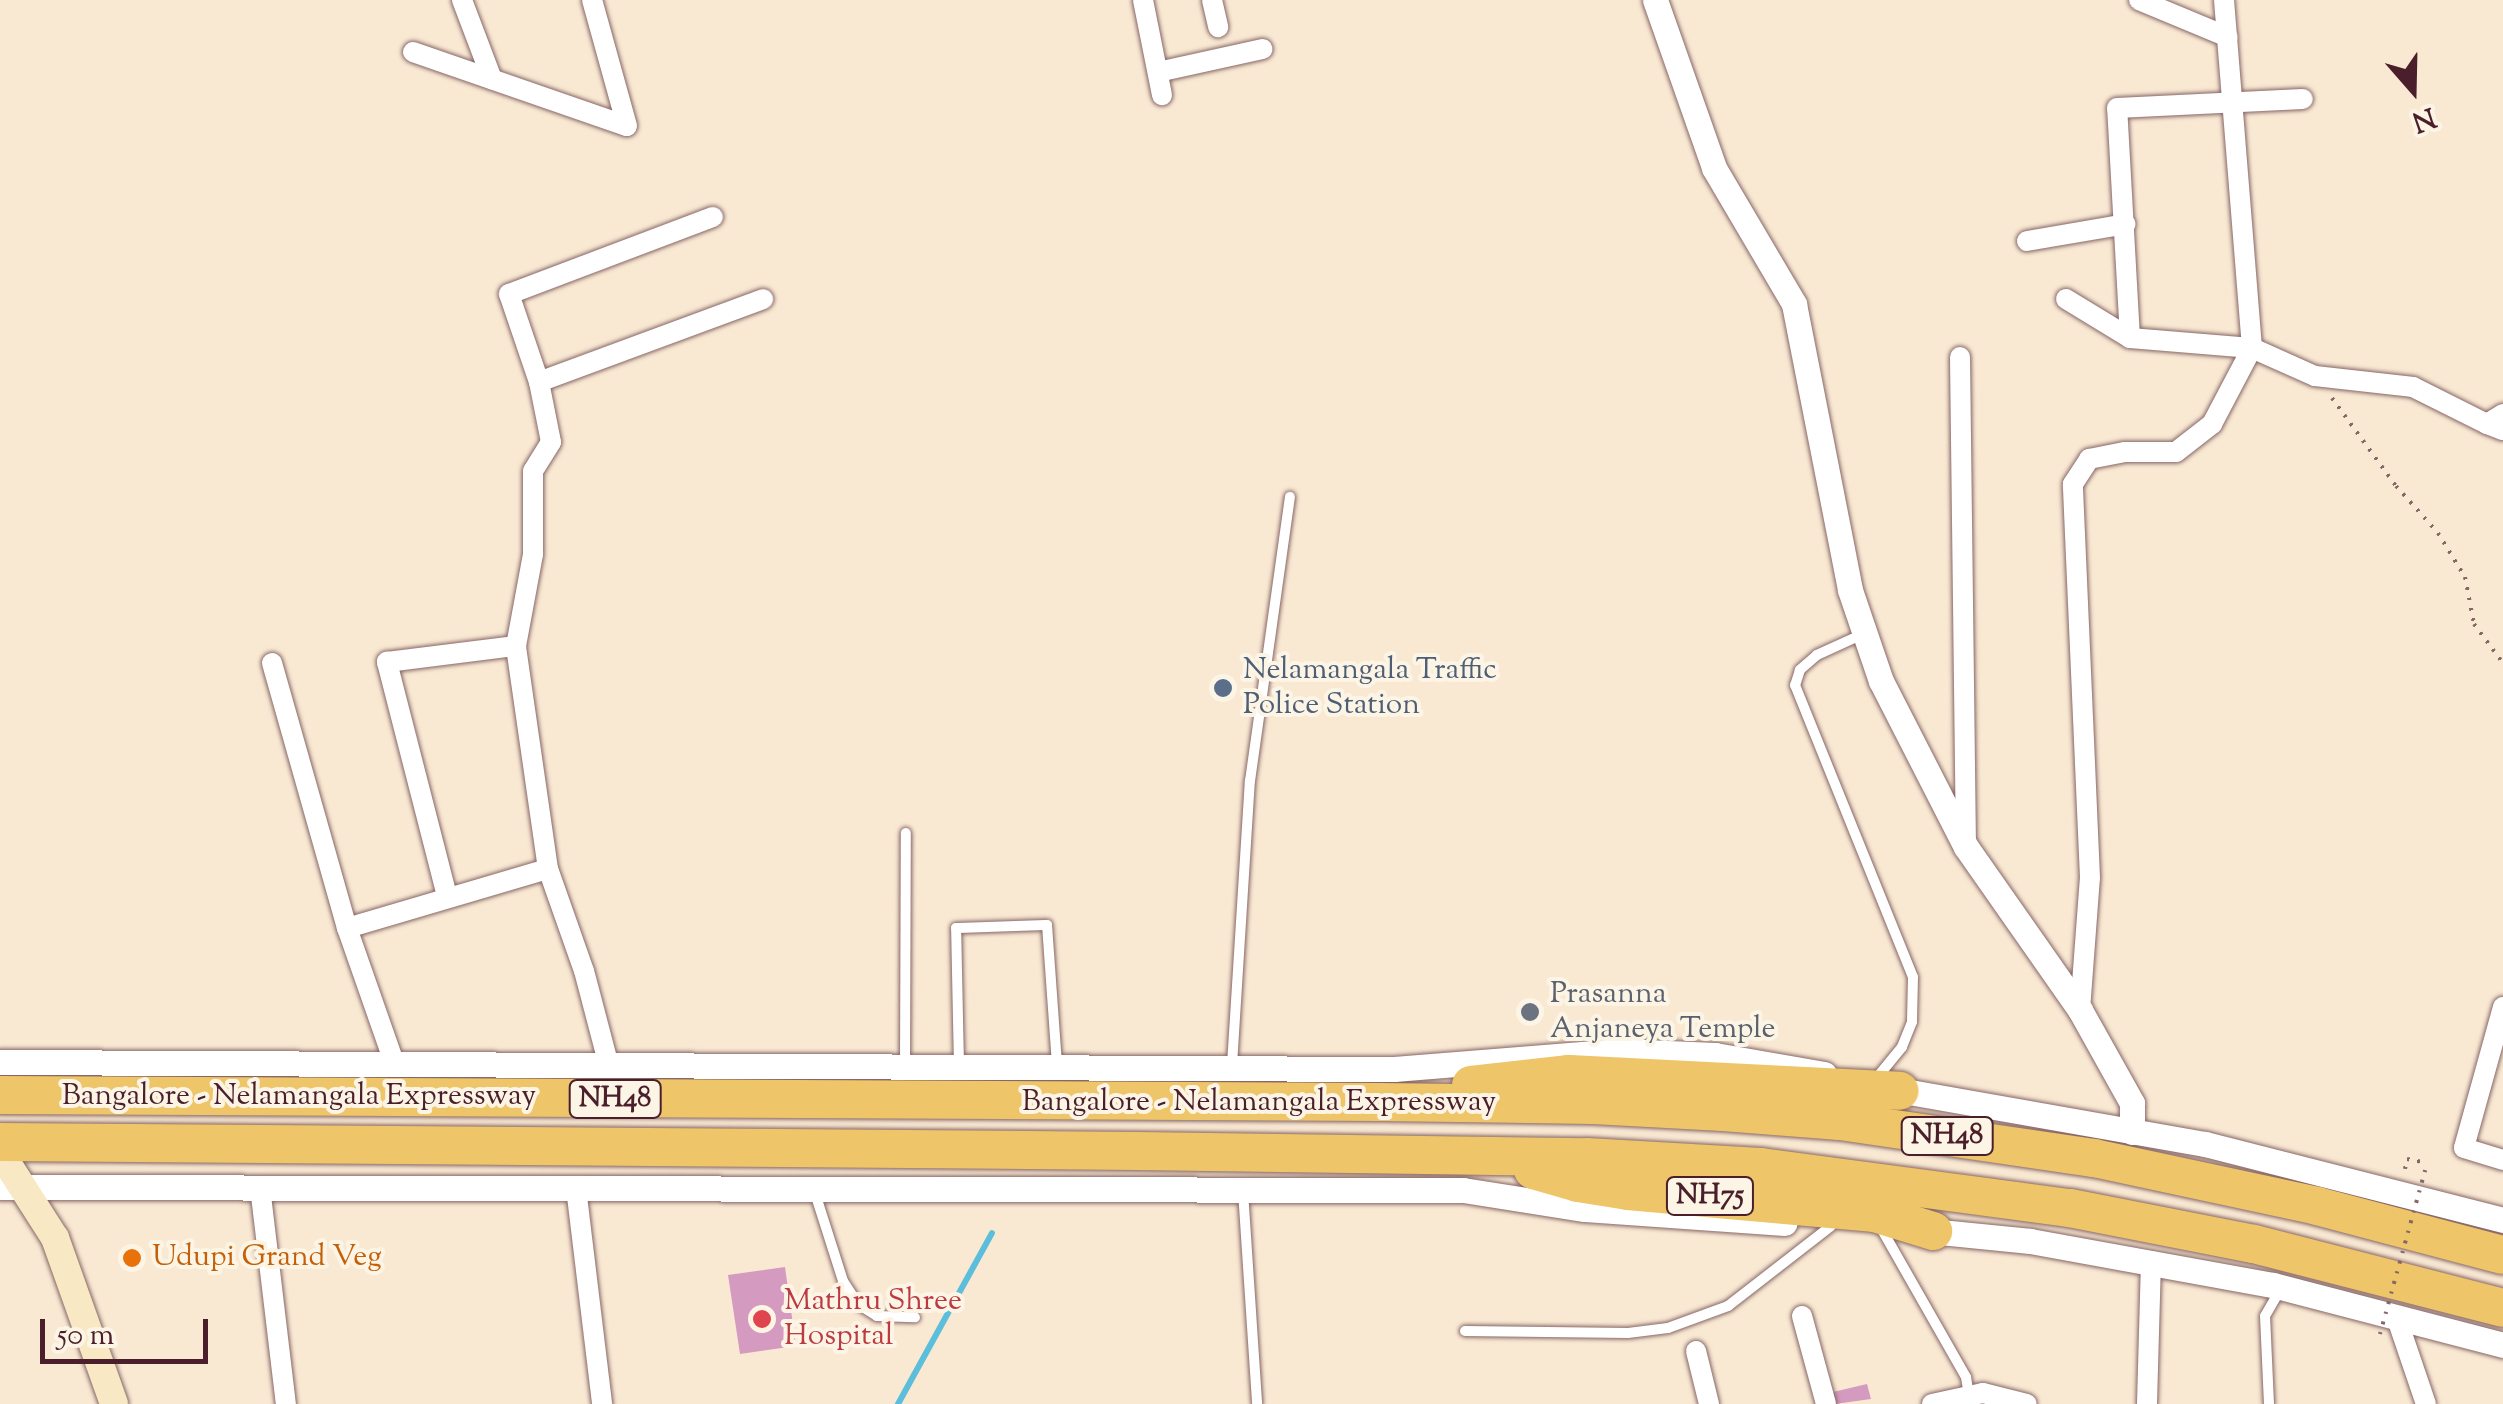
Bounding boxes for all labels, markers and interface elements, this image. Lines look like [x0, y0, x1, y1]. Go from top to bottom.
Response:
north arrow [2363, 40, 2463, 140]
text: N [2406, 96, 2441, 141]
place label: Nelamangala Traffic Police Station [1243, 653, 1497, 724]
marker: Nelamangala Traffic Police Station [1212, 677, 1234, 699]
place label: Prasanna Anjaneya Temple [1550, 977, 1775, 1048]
marker: Prasanna Anjaneya Temple [1519, 1001, 1541, 1023]
road number: NH48 [568, 1076, 662, 1122]
street label: Bangalore - Nelamangala Expressway [62, 1079, 536, 1115]
street label: Bangalore - Nelamangala Expressway [1022, 1085, 1496, 1121]
road number: NH48 [1900, 1113, 1994, 1159]
road number: NH75 [1665, 1173, 1755, 1219]
place label: Udupi Grand Veg [152, 1240, 382, 1276]
marker: Udupi Grand Veg [121, 1247, 143, 1269]
place label: Mathru Shree Hospital [784, 1284, 962, 1354]
scale bar [45, 1299, 212, 1361]
marker: Mathru Shree Hospital [749, 1306, 775, 1332]
text: 50 m [57, 1315, 114, 1358]

